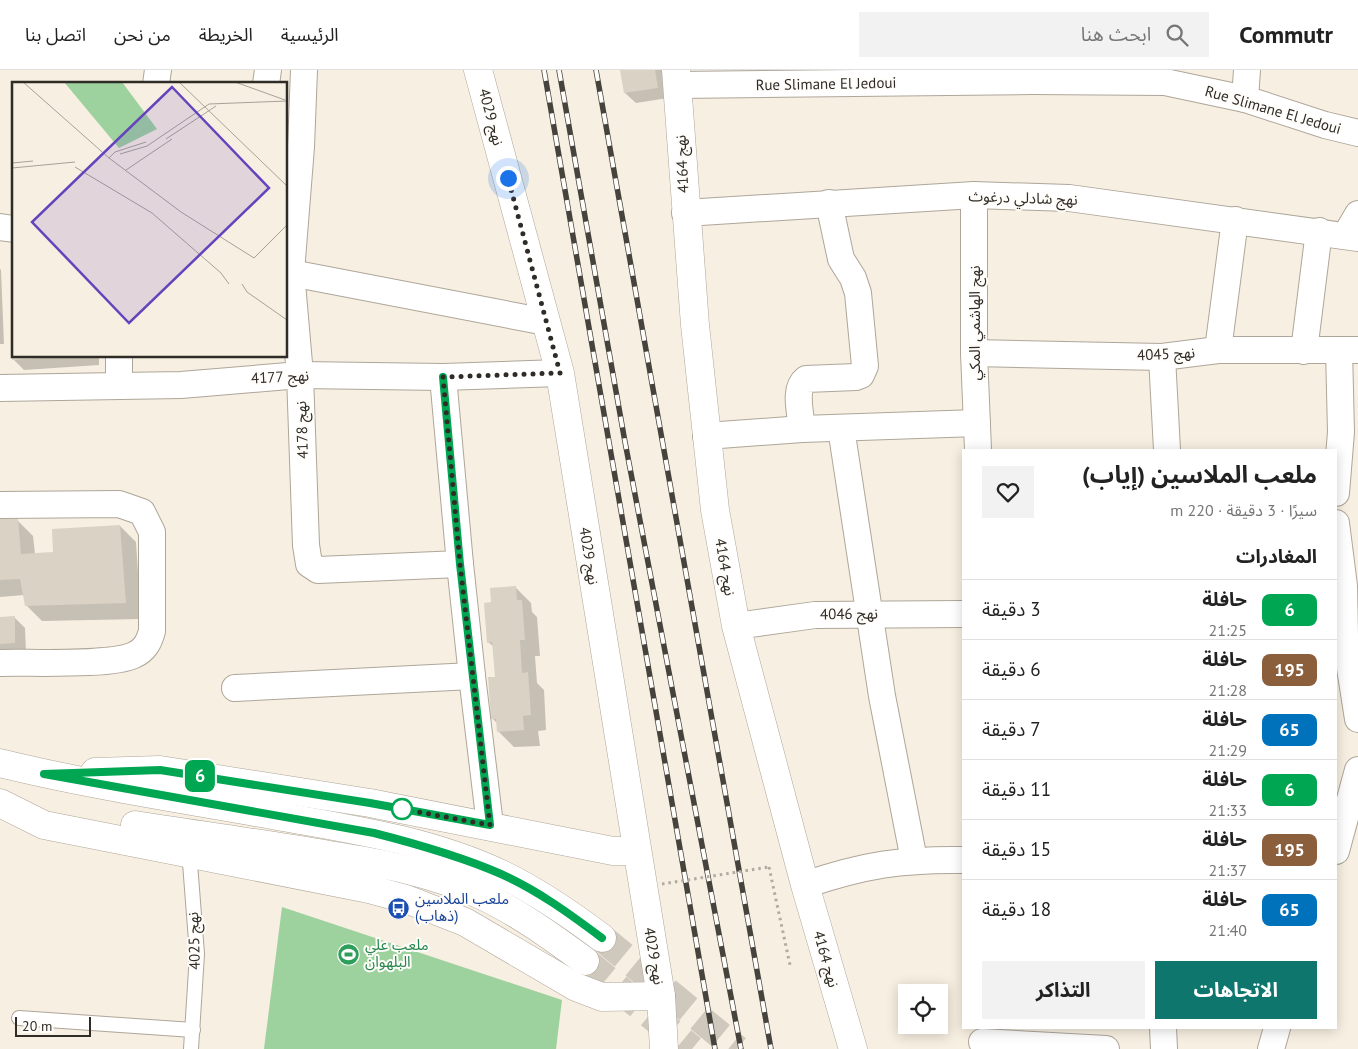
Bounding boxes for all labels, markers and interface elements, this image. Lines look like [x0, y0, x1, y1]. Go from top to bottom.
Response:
search box [859, 12, 1209, 57]
text: Commutr [1239, 19, 1333, 50]
icon: search [1163, 21, 1191, 49]
text: ابحث هنا [1081, 22, 1151, 46]
text: اتصل بنا [25, 23, 86, 46]
text: من نحن [114, 23, 171, 46]
text: الخريطة [199, 23, 253, 46]
text: الرئيسية [281, 23, 339, 46]
street label: Rue Slimane El Jedoui [755, 73, 897, 94]
street label: Rue Slimane El Jedoui [1203, 81, 1343, 138]
inset map [12, 82, 288, 358]
street label: نهج 4029 [472, 86, 508, 148]
street label: نهج 4164 [670, 134, 696, 194]
your location [496, 166, 521, 191]
street label: نهج شادلي درغوث [968, 186, 1078, 212]
street label: نهج الهاشمي المكي [965, 265, 987, 381]
street label: نهج 4045 [1136, 342, 1196, 368]
street label: نهج 4177 [250, 365, 310, 391]
street label: نهج 4178 [291, 401, 315, 459]
text: ملعب الملاسين (إياب) [1082, 459, 1317, 490]
button: heart [982, 466, 1034, 518]
text: سيرًا · 3 دقيقة · 220 m [1170, 500, 1317, 520]
street label: نهج 4029 [573, 526, 603, 587]
street label: نهج 4164 [708, 537, 740, 598]
text: المغادرات [1236, 544, 1317, 568]
text: حافلة [1202, 587, 1247, 611]
text: 3 دقيقة [982, 597, 1041, 621]
text: 6 [1284, 598, 1295, 621]
street label: نهج 4046 [820, 603, 878, 627]
text: 21:25 [1209, 620, 1247, 640]
text: حافلة [1202, 647, 1247, 671]
text: 6 دقيقة [982, 657, 1041, 681]
text: 195 [1274, 658, 1305, 681]
text: 21:28 [1209, 680, 1247, 700]
text: حافلة [1202, 707, 1247, 731]
text: 7 دقيقة [982, 717, 1041, 741]
text: 65 [1279, 718, 1300, 741]
text: 21:29 [1209, 740, 1247, 760]
line badge: 6 [184, 760, 216, 792]
text: 6 [195, 764, 205, 787]
text: حافلة [1202, 767, 1247, 791]
text: 11 دقيقة [982, 777, 1051, 801]
text: 6 [1284, 778, 1295, 801]
unlabelled marker [391, 798, 413, 820]
text: 21:33 [1209, 800, 1247, 820]
text: حافلة [1202, 827, 1247, 851]
text: 15 دقيقة [982, 837, 1051, 861]
text: 195 [1274, 838, 1305, 861]
text: 21:37 [1209, 860, 1247, 880]
text: حافلة [1202, 887, 1247, 911]
place label: ملعب الملاسين (ذهاب) [415, 889, 509, 925]
bus stop icon: ملعب الملاسين (ذهاب) [387, 896, 411, 920]
text: 18 دقيقة [982, 897, 1051, 921]
text: 65 [1279, 898, 1300, 921]
street label: نهج 4025 [183, 912, 207, 970]
text: 21:40 [1209, 920, 1247, 940]
street label: نهج 4029 [637, 926, 669, 987]
street label: نهج 4164 [806, 928, 844, 990]
place label: ملعب علي البلهوان [365, 935, 429, 971]
sports icon: ملعب علي البلهوان [337, 942, 361, 966]
button: التذاكر [982, 961, 1145, 1019]
button: الاتجاهات [1155, 961, 1317, 1019]
map controls [898, 984, 948, 1034]
button: locate [898, 984, 948, 1034]
scale bar [15, 1014, 91, 1037]
text: 20 m [22, 1017, 52, 1035]

